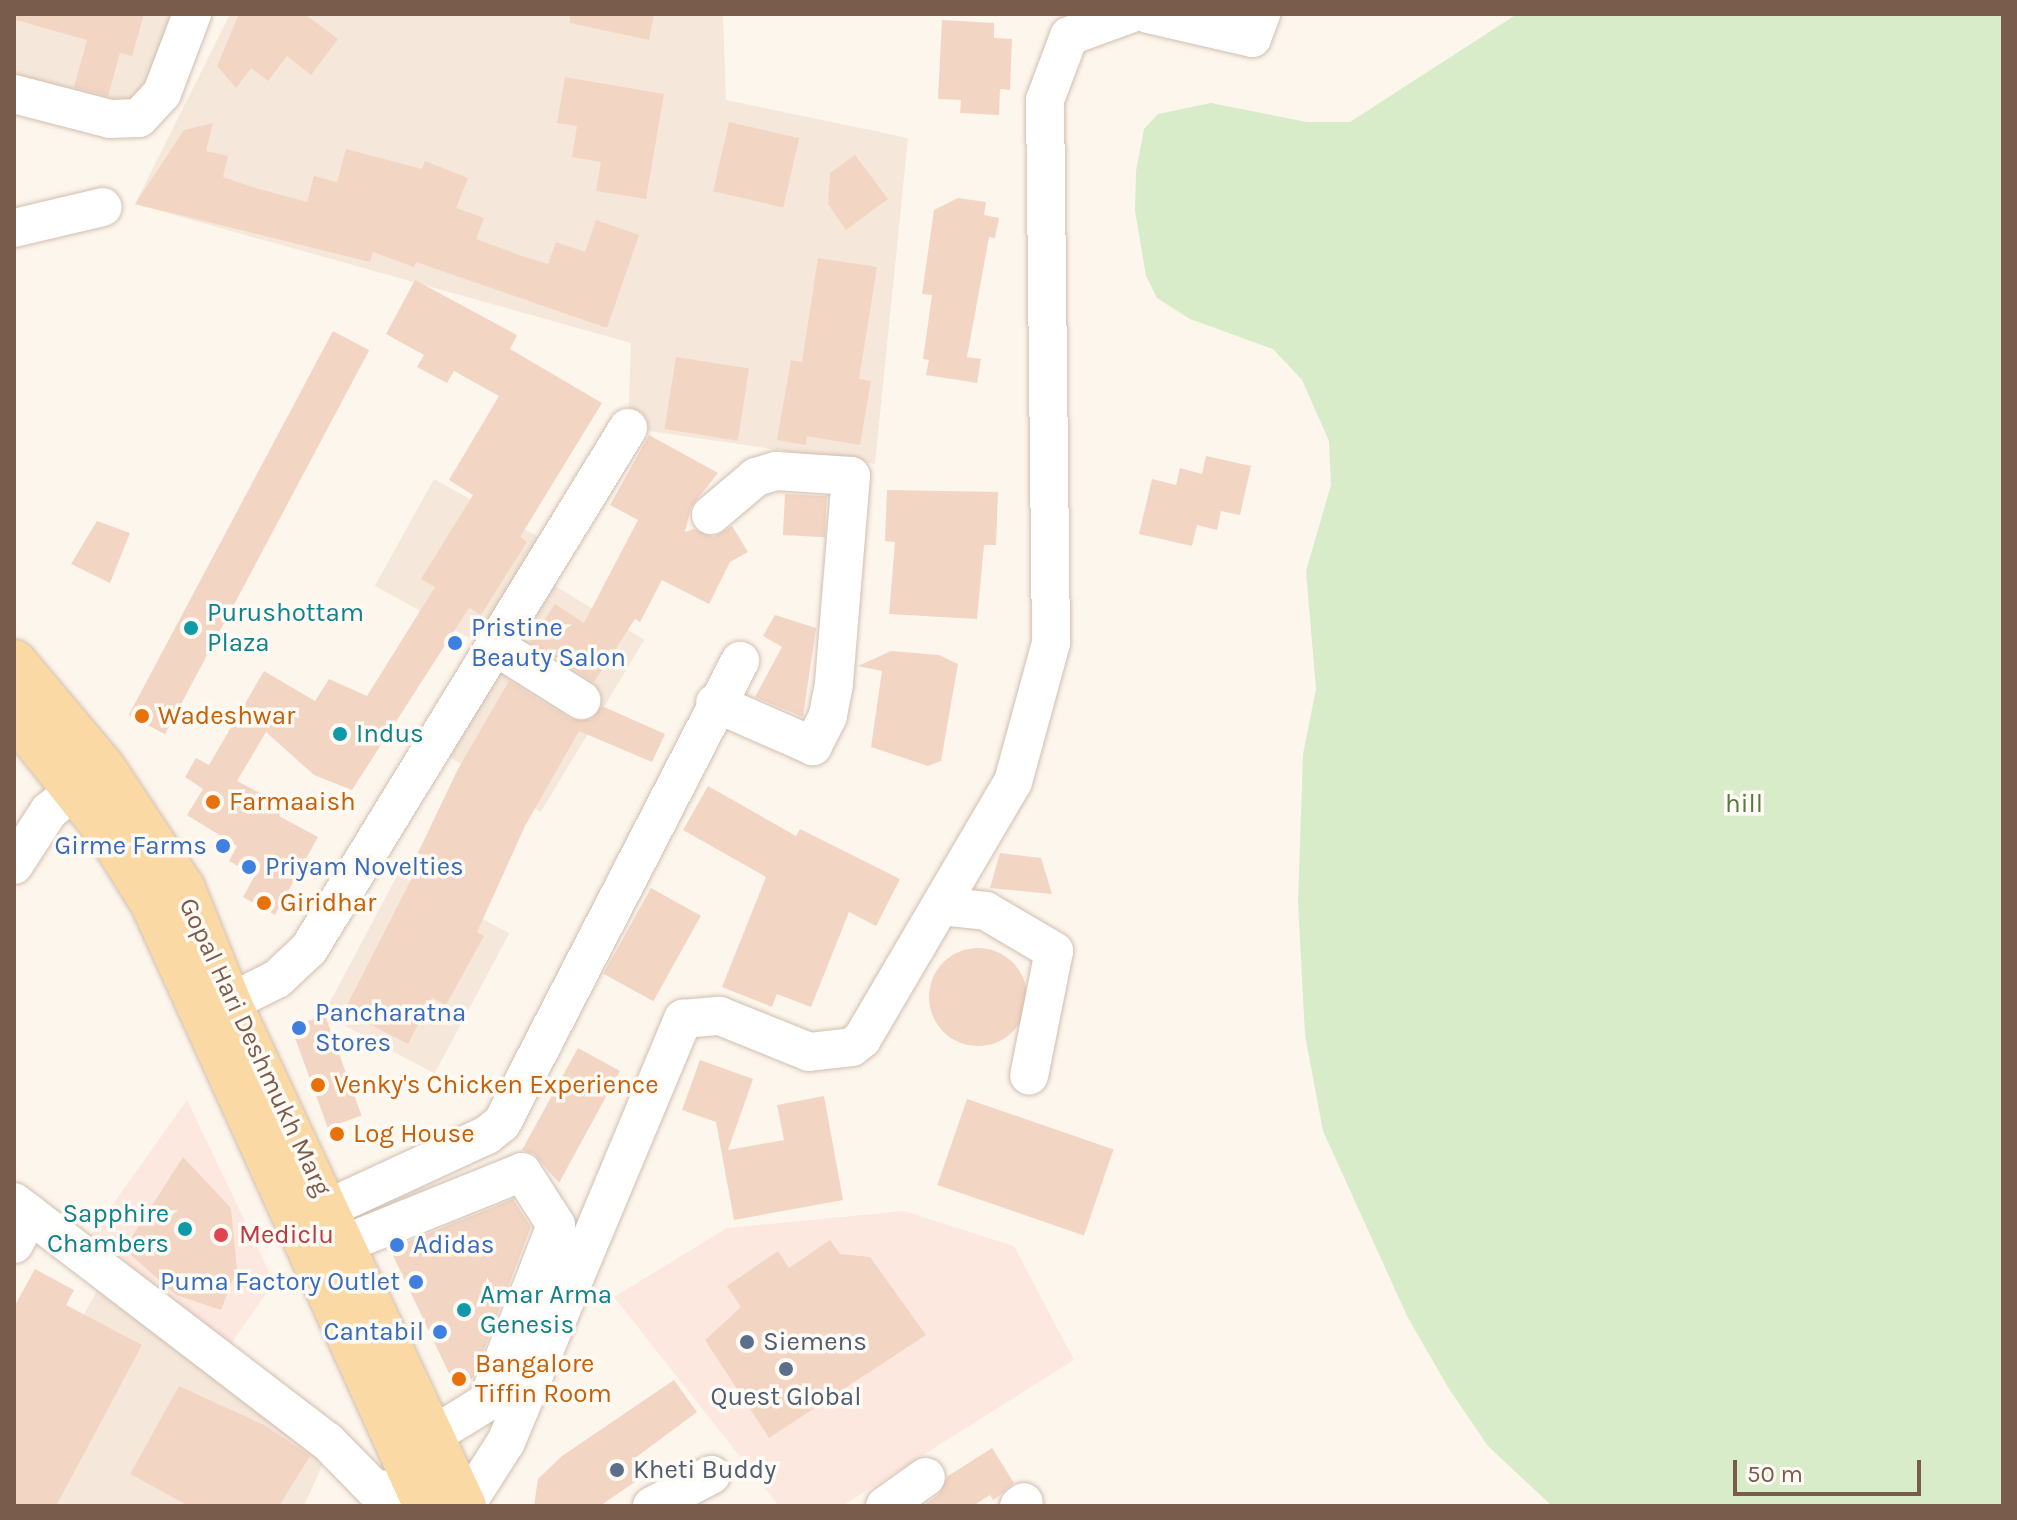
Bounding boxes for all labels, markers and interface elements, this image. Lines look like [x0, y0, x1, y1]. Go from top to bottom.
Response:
place label: Purushottam Plaza [207, 597, 364, 658]
place label: Pristine Beauty Salon [471, 612, 626, 674]
marker: Purushottam Plaza [182, 619, 200, 637]
marker: Pristine Beauty Salon [446, 634, 464, 652]
place label: Wadeshwar [158, 700, 295, 732]
marker: Wadeshwar [133, 707, 151, 725]
place label: Indus [356, 718, 424, 750]
marker: Indus [331, 725, 349, 743]
place label: Farmaaish [229, 786, 356, 818]
park label: hill [1725, 788, 1763, 820]
marker: Farmaaish [204, 793, 222, 811]
place label: Girme Farms [55, 830, 207, 862]
marker: Girme Farms [214, 837, 232, 855]
place label: Priyam Novelties [265, 851, 464, 883]
marker: Priyam Novelties [240, 858, 258, 876]
place label: Giridhar [280, 887, 376, 919]
street label: Gopal Hari Deshmukh Marg [172, 893, 338, 1201]
marker: Giridhar [255, 894, 273, 912]
place label: Pancharatna Stores [315, 997, 466, 1058]
marker: Pancharatna Stores [290, 1019, 308, 1037]
place label: Venky's Chicken Experience [334, 1069, 659, 1101]
marker: Venky's Chicken Experience [309, 1076, 327, 1094]
place label: Log House [353, 1118, 475, 1150]
marker: Log House [328, 1125, 346, 1143]
place label: Sapphire Chambers [47, 1198, 169, 1260]
place label: Mediclu [239, 1219, 334, 1251]
marker: Sapphire Chambers [176, 1220, 194, 1238]
marker: Mediclu [210, 1224, 232, 1246]
place label: Adidas [413, 1229, 494, 1261]
marker: Adidas [388, 1236, 406, 1254]
place label: Puma Factory Outlet [160, 1266, 400, 1298]
marker: Puma Factory Outlet [407, 1273, 425, 1291]
place label: Amar Arma Genesis [480, 1279, 612, 1340]
marker: Amar Arma Genesis [455, 1301, 473, 1319]
place label: Cantabil [324, 1316, 424, 1348]
marker: Cantabil [431, 1323, 449, 1341]
place label: Siemens [763, 1326, 867, 1358]
marker: Siemens [738, 1333, 756, 1351]
place label: Bangalore Tiffin Room [475, 1348, 612, 1410]
marker: Quest Global [777, 1360, 795, 1378]
marker: Bangalore Tiffin Room [450, 1370, 468, 1388]
place label: Quest Global [711, 1381, 861, 1413]
scale bar [1737, 1444, 1925, 1494]
place label: Kheti Buddy [633, 1454, 776, 1486]
text: 50 m [1747, 1460, 1803, 1488]
marker: Kheti Buddy [608, 1461, 626, 1479]

